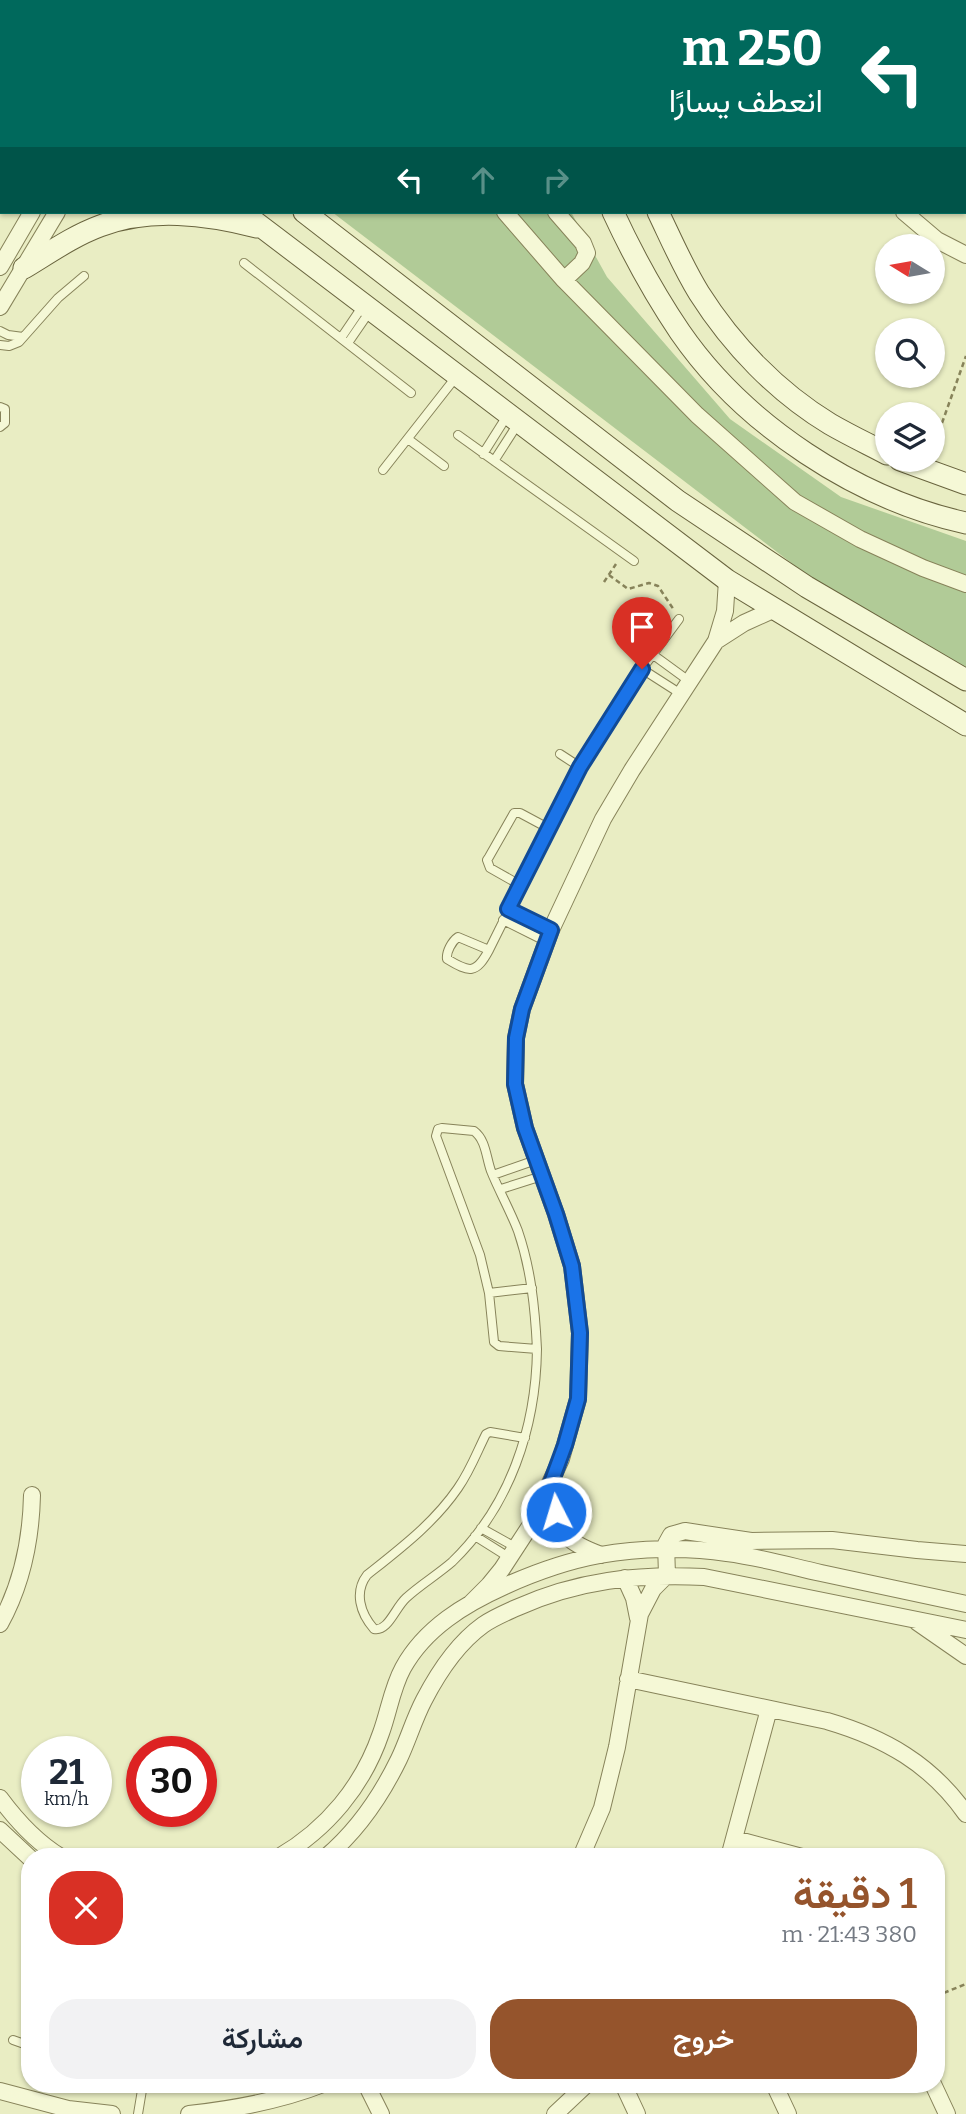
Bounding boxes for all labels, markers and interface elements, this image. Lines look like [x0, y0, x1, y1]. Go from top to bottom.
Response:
text: 250 m [682, 19, 823, 78]
icon: left [847, 28, 938, 119]
text: انعطف يسارًا [669, 82, 823, 120]
icon: left [391, 161, 429, 199]
icon: ahead [464, 161, 502, 199]
icon: right [537, 161, 575, 199]
north arrow [875, 234, 945, 304]
map controls [875, 234, 945, 472]
button: search [875, 318, 945, 388]
button: layers [875, 402, 945, 472]
pin [612, 597, 672, 669]
icon: arrive [623, 608, 661, 646]
position arrow [519, 1475, 593, 1549]
speed limit sign: 30 [126, 1736, 217, 1827]
text: 21 [49, 1751, 84, 1793]
text: km/h [44, 1788, 89, 1810]
text: 1 دقيقة [793, 1869, 917, 1919]
button: close [49, 1871, 123, 1945]
text: 380 m · 21:43 [781, 1920, 917, 1948]
button: مشاركة [49, 1999, 476, 2079]
button: خروج [490, 1999, 917, 2079]

